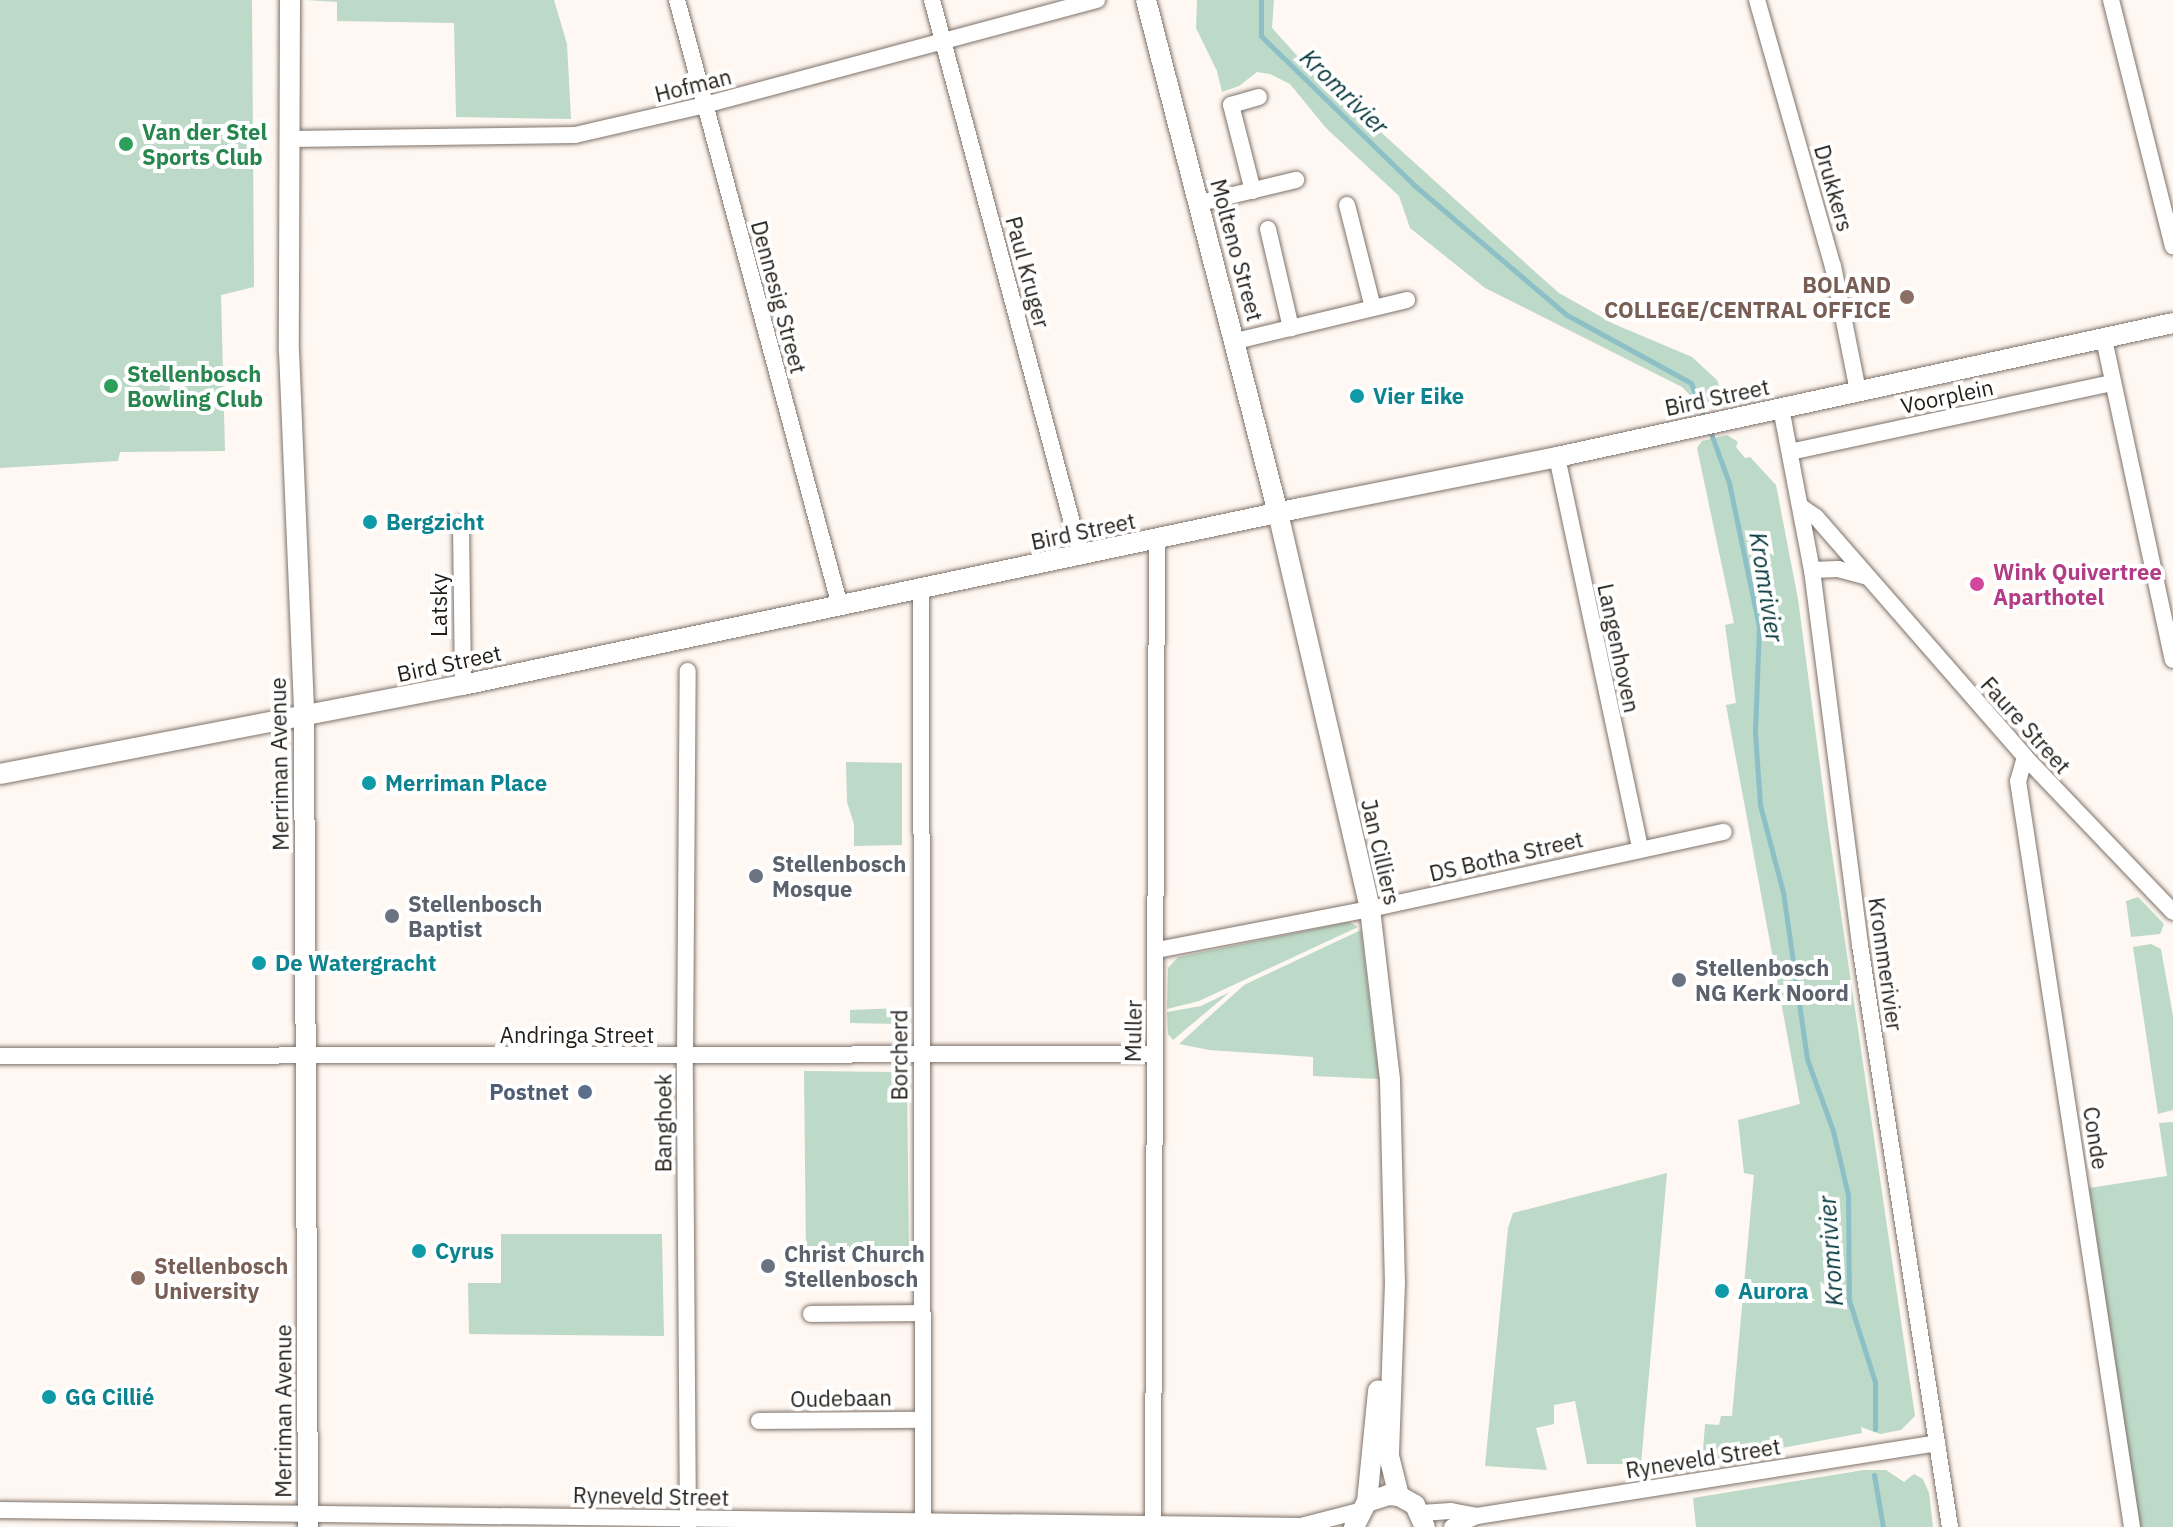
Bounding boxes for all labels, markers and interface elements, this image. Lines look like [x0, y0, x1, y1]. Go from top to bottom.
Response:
water label: Kromrivier [1294, 43, 1394, 141]
street label: Hofman [652, 63, 734, 107]
place label: Van der Stel Sports Club [142, 118, 267, 170]
marker: Van der Stel Sports Club [117, 135, 135, 153]
street label: Drukkers [1809, 142, 1859, 234]
street label: Molteno Street [1205, 176, 1269, 324]
street label: Paul Kruger [1000, 213, 1056, 331]
street label: Dennesig Street [746, 218, 812, 376]
place label: BOLAND COLLEGE/CENTRAL OFFICE [1604, 271, 1891, 322]
marker: BOLAND COLLEGE/CENTRAL OFFICE [1898, 288, 1916, 306]
place label: Stellenbosch Bowling Club [127, 360, 263, 412]
street label: Bird Street [1662, 373, 1772, 421]
street label: Voorplein [1898, 373, 1996, 419]
marker: Stellenbosch Bowling Club [102, 377, 120, 395]
place label: Vier Eike [1373, 383, 1464, 409]
marker: Vier Eike [1348, 387, 1366, 405]
street label: Bird Street [1028, 507, 1138, 555]
place label: Bergzicht [386, 509, 484, 535]
marker: Bergzicht [361, 513, 379, 531]
water label: Kromrivier [1743, 530, 1789, 644]
place label: Wink Quivertree Aparthotel [1993, 558, 2162, 610]
street label: Latsky [426, 573, 452, 637]
marker: Wink Quivertree Aparthotel [1968, 575, 1986, 593]
street label: Langenhoven [1592, 581, 1646, 715]
street label: Bird Street [394, 639, 504, 687]
street label: Faure Street [1976, 671, 2076, 779]
street label: Merriman Avenue [264, 677, 294, 851]
place label: Merriman Place [385, 770, 547, 796]
marker: Merriman Place [360, 774, 378, 792]
street label: Jan Cilliers [1356, 796, 1406, 908]
street label: DS Botha Street [1427, 825, 1585, 887]
place label: Stellenbosch Mosque [772, 850, 906, 902]
marker: Stellenbosch Mosque [747, 867, 765, 885]
place label: Stellenbosch Baptist [408, 890, 542, 942]
street label: Krommerivier [1864, 896, 1908, 1032]
marker: Stellenbosch Baptist [383, 907, 401, 925]
place label: De Watergracht [275, 950, 436, 976]
marker: De Watergracht [250, 954, 268, 972]
place label: Stellenbosch NG Kerk Noord [1695, 954, 1849, 1006]
marker: Stellenbosch NG Kerk Noord [1670, 971, 1688, 989]
street label: Muller [1119, 1000, 1147, 1062]
street label: Borcherd [886, 1010, 912, 1100]
street label: Andringa Street [500, 1022, 654, 1048]
street label: Banghoek [650, 1074, 676, 1172]
place label: Postnet [489, 1079, 569, 1105]
marker: Postnet [576, 1083, 594, 1101]
street label: Conde [2078, 1105, 2114, 1171]
water label: Kromrivier [1813, 1195, 1849, 1307]
place label: Cyrus [435, 1238, 494, 1264]
place label: Christ Church Stellenbosch [784, 1240, 925, 1292]
marker: Cyrus [410, 1242, 428, 1260]
place label: Stellenbosch University [154, 1252, 288, 1304]
marker: Christ Church Stellenbosch [759, 1257, 777, 1275]
marker: Stellenbosch University [129, 1269, 147, 1287]
place label: Aurora [1738, 1278, 1808, 1304]
marker: Aurora [1713, 1282, 1731, 1300]
street label: Merriman Avenue [270, 1324, 296, 1498]
place label: GG Cillié [65, 1384, 154, 1410]
street label: Oudebaan [790, 1384, 892, 1412]
marker: GG Cillié [40, 1388, 58, 1406]
street label: Ryneveld Street [1624, 1433, 1782, 1483]
street label: Ryneveld Street [573, 1481, 729, 1511]

